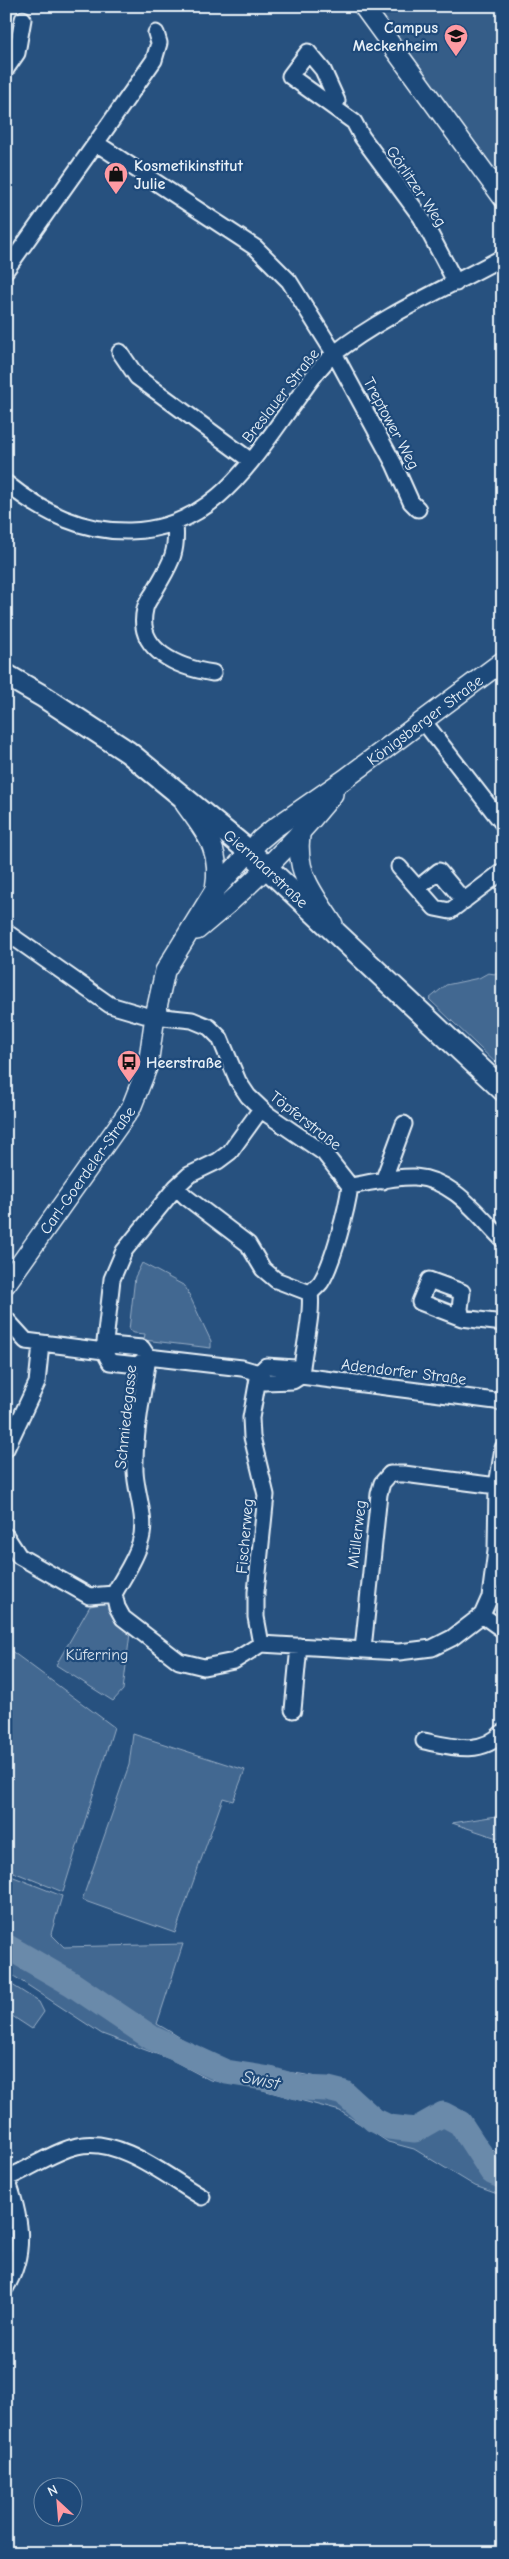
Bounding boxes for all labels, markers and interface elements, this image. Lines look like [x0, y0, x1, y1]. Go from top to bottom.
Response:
place label: Campus Meckenheim [353, 19, 438, 55]
school or university icon: Campus Meckenheim [443, 23, 469, 57]
street label: Görlitzer Weg [383, 143, 450, 230]
place label: Kosmetikinstitut Julie [134, 157, 244, 193]
shop icon: Kosmetikinstitut Julie [103, 161, 129, 195]
street label: Breslauer Straße [238, 345, 323, 446]
street label: Treptower Weg [359, 374, 423, 473]
street label: Königsberger Straße [364, 671, 487, 770]
street label: Giermaarstraße [220, 826, 311, 912]
bus stop icon: Heerstraße [116, 1049, 142, 1083]
place label: Heerstraße [146, 1054, 222, 1072]
street label: Töpferstraße [266, 1087, 345, 1154]
street label: Carl-Goerdeler-Straße [36, 1103, 139, 1238]
street label: Adendorfer Straße [340, 1355, 467, 1389]
street label: Schmiedegasse [112, 1364, 140, 1470]
street label: Fischerweg [233, 1497, 257, 1575]
street label: Müllerweg [344, 1499, 370, 1569]
park label: Küferring [66, 1646, 129, 1664]
water label: Swist [240, 2066, 283, 2095]
north arrow [32, 2476, 82, 2526]
text: N [45, 2481, 60, 2500]

